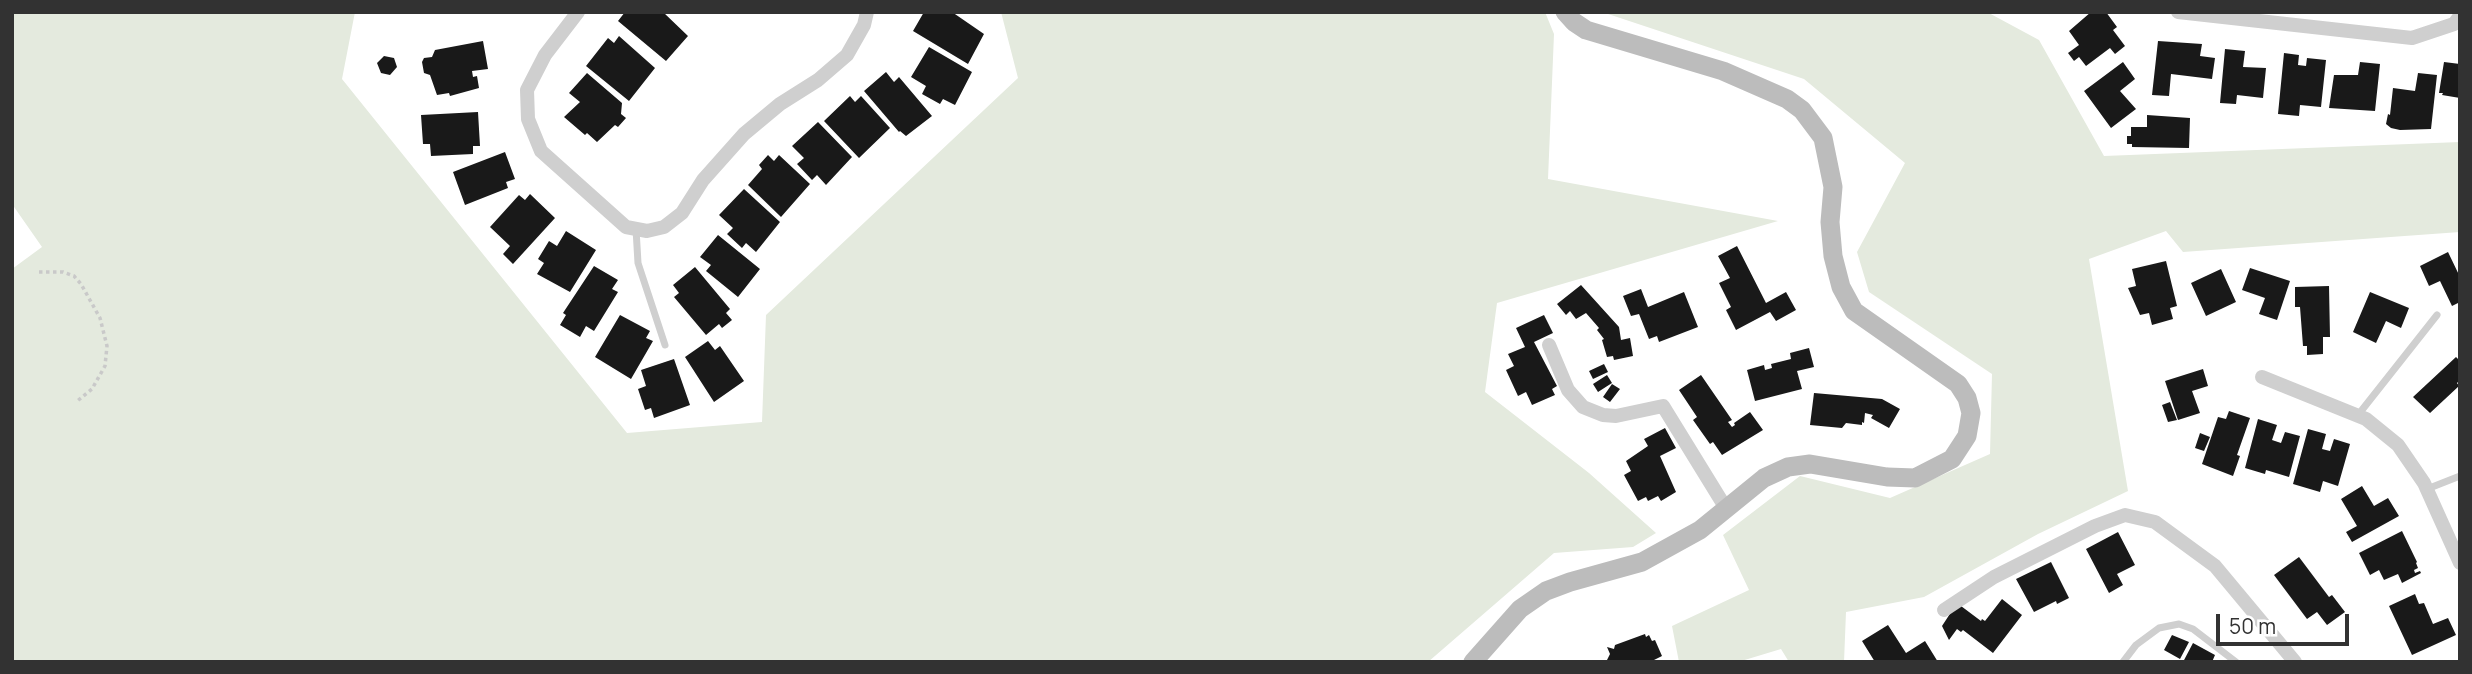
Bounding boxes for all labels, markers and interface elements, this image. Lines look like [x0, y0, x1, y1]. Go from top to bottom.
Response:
scale bar [2220, 600, 2353, 644]
text: 50 m [2229, 612, 2276, 640]

